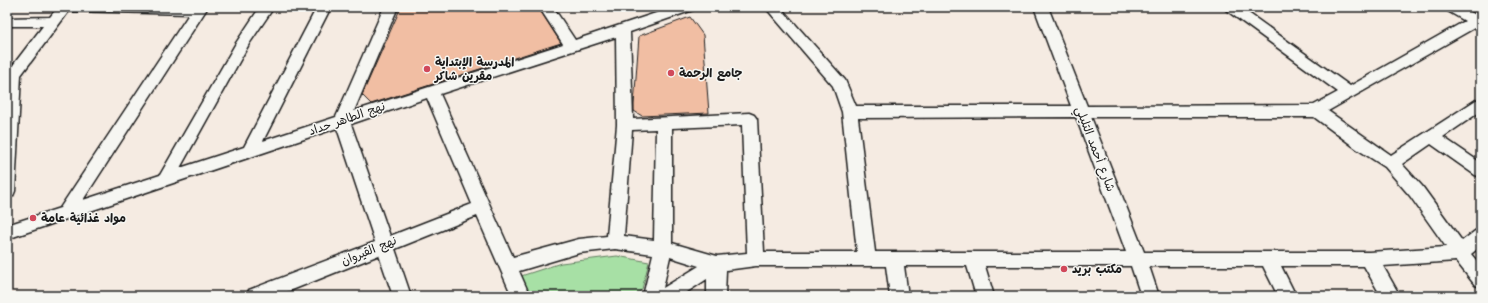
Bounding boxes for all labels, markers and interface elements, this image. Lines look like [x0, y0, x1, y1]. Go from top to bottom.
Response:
place label: المدرسة الإبتداية مقرين شاكر [434, 53, 514, 86]
marker: المدرسة الإبتداية مقرين شاكر [422, 64, 432, 74]
place label: جامع الرحمة [679, 64, 743, 83]
marker: جامع الرحمة [666, 68, 676, 78]
street label: نهج الطاهر حداد [306, 97, 388, 141]
street label: شارع أحمد التليلي [1069, 104, 1120, 195]
place label: مواد غذائية عامة [41, 209, 126, 228]
marker: مواد غذائية عامة [28, 213, 38, 223]
street label: نهج القيروان [338, 231, 400, 271]
place label: مكتب بريد [1072, 260, 1122, 279]
marker: مكتب بريد [1059, 264, 1069, 274]

